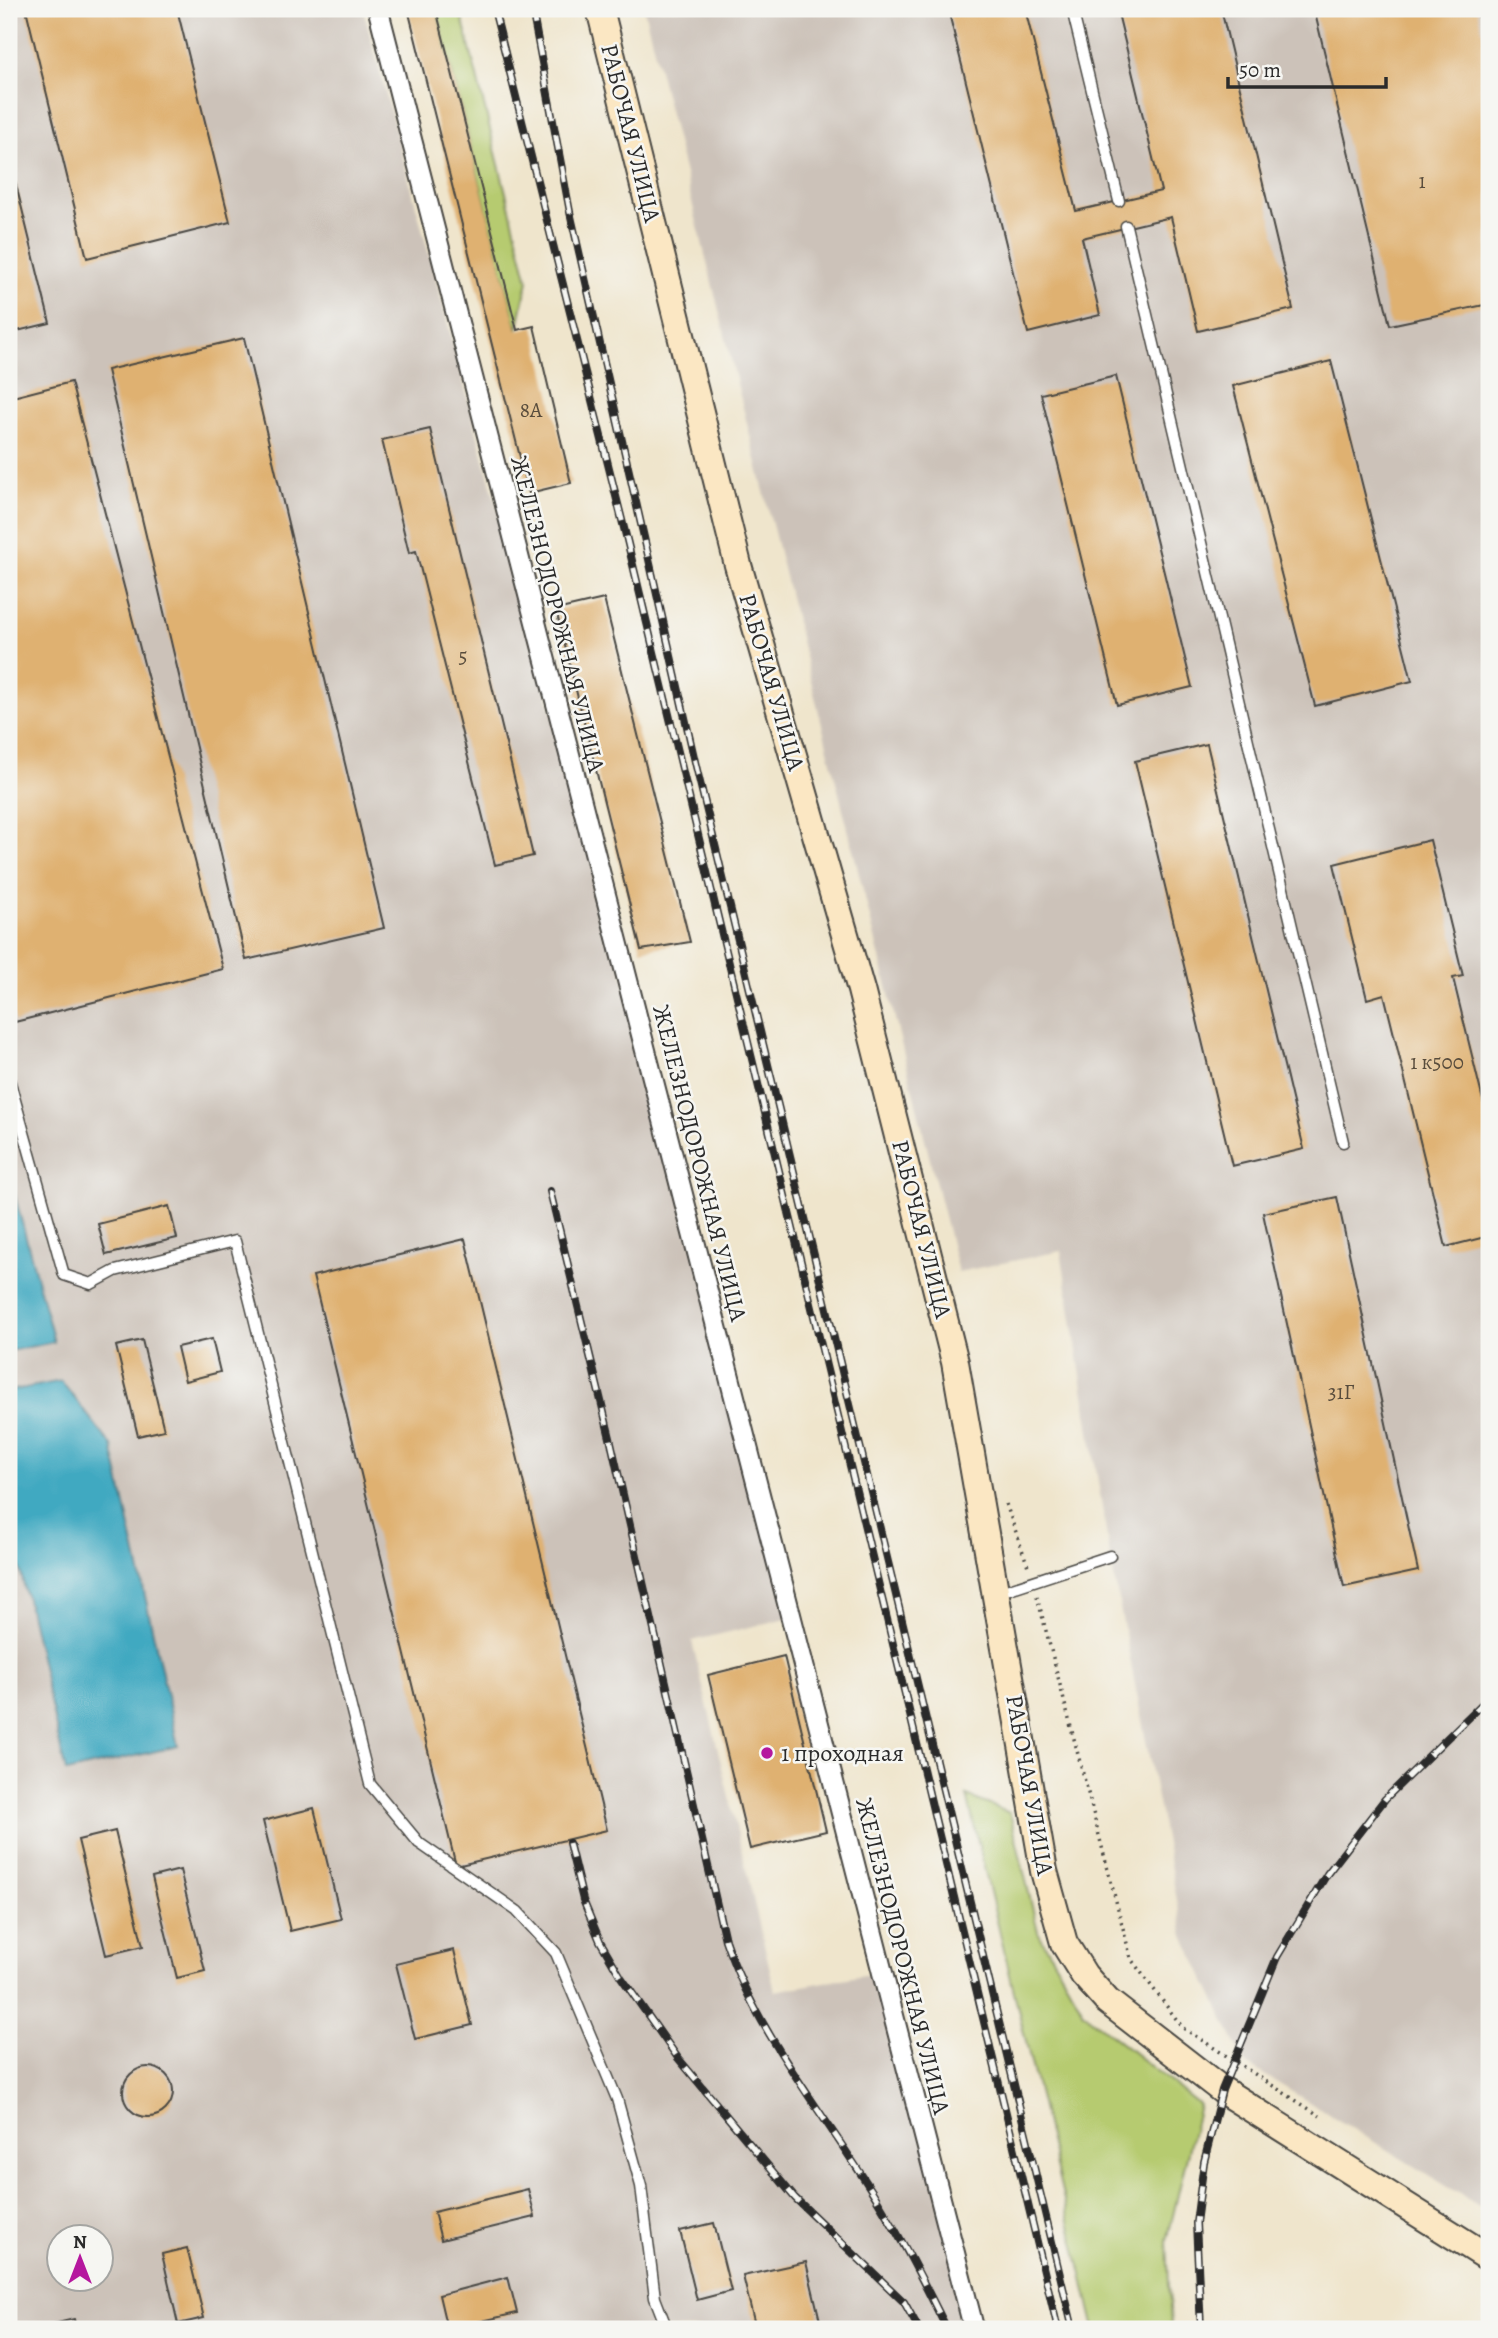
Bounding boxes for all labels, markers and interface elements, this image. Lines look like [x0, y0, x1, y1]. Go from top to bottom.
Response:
street label: РАБОЧАЯ УЛИЦА [593, 40, 669, 227]
scale bar [1228, 46, 1386, 90]
text: 50 m [1239, 56, 1281, 84]
house number: 1 [1418, 167, 1426, 195]
house number: 8А [520, 396, 543, 424]
street label: ЖЕЛЕЗНОДОРОЖНАЯ УЛИЦА [503, 453, 613, 776]
street label: РАБОЧАЯ УЛИЦА [731, 590, 813, 775]
house number: 5 [458, 642, 468, 670]
street label: ЖЕЛЕЗНОДОРОЖНАЯ УЛИЦА [645, 1002, 755, 1325]
house number: 1 к500 [1410, 1048, 1464, 1076]
street label: РАБОЧАЯ УЛИЦА [884, 1136, 960, 1323]
house number: 31Г [1328, 1378, 1355, 1406]
street label: РАБОЧАЯ УЛИЦА [998, 1692, 1062, 1879]
place label: 1 проходная [781, 1737, 904, 1769]
marker: 1 проходная [759, 1745, 775, 1761]
street label: ЖЕЛЕЗНОДОРОЖНАЯ УЛИЦА [848, 1795, 958, 2118]
north arrow [46, 2222, 116, 2292]
text: N [73, 2229, 87, 2255]

